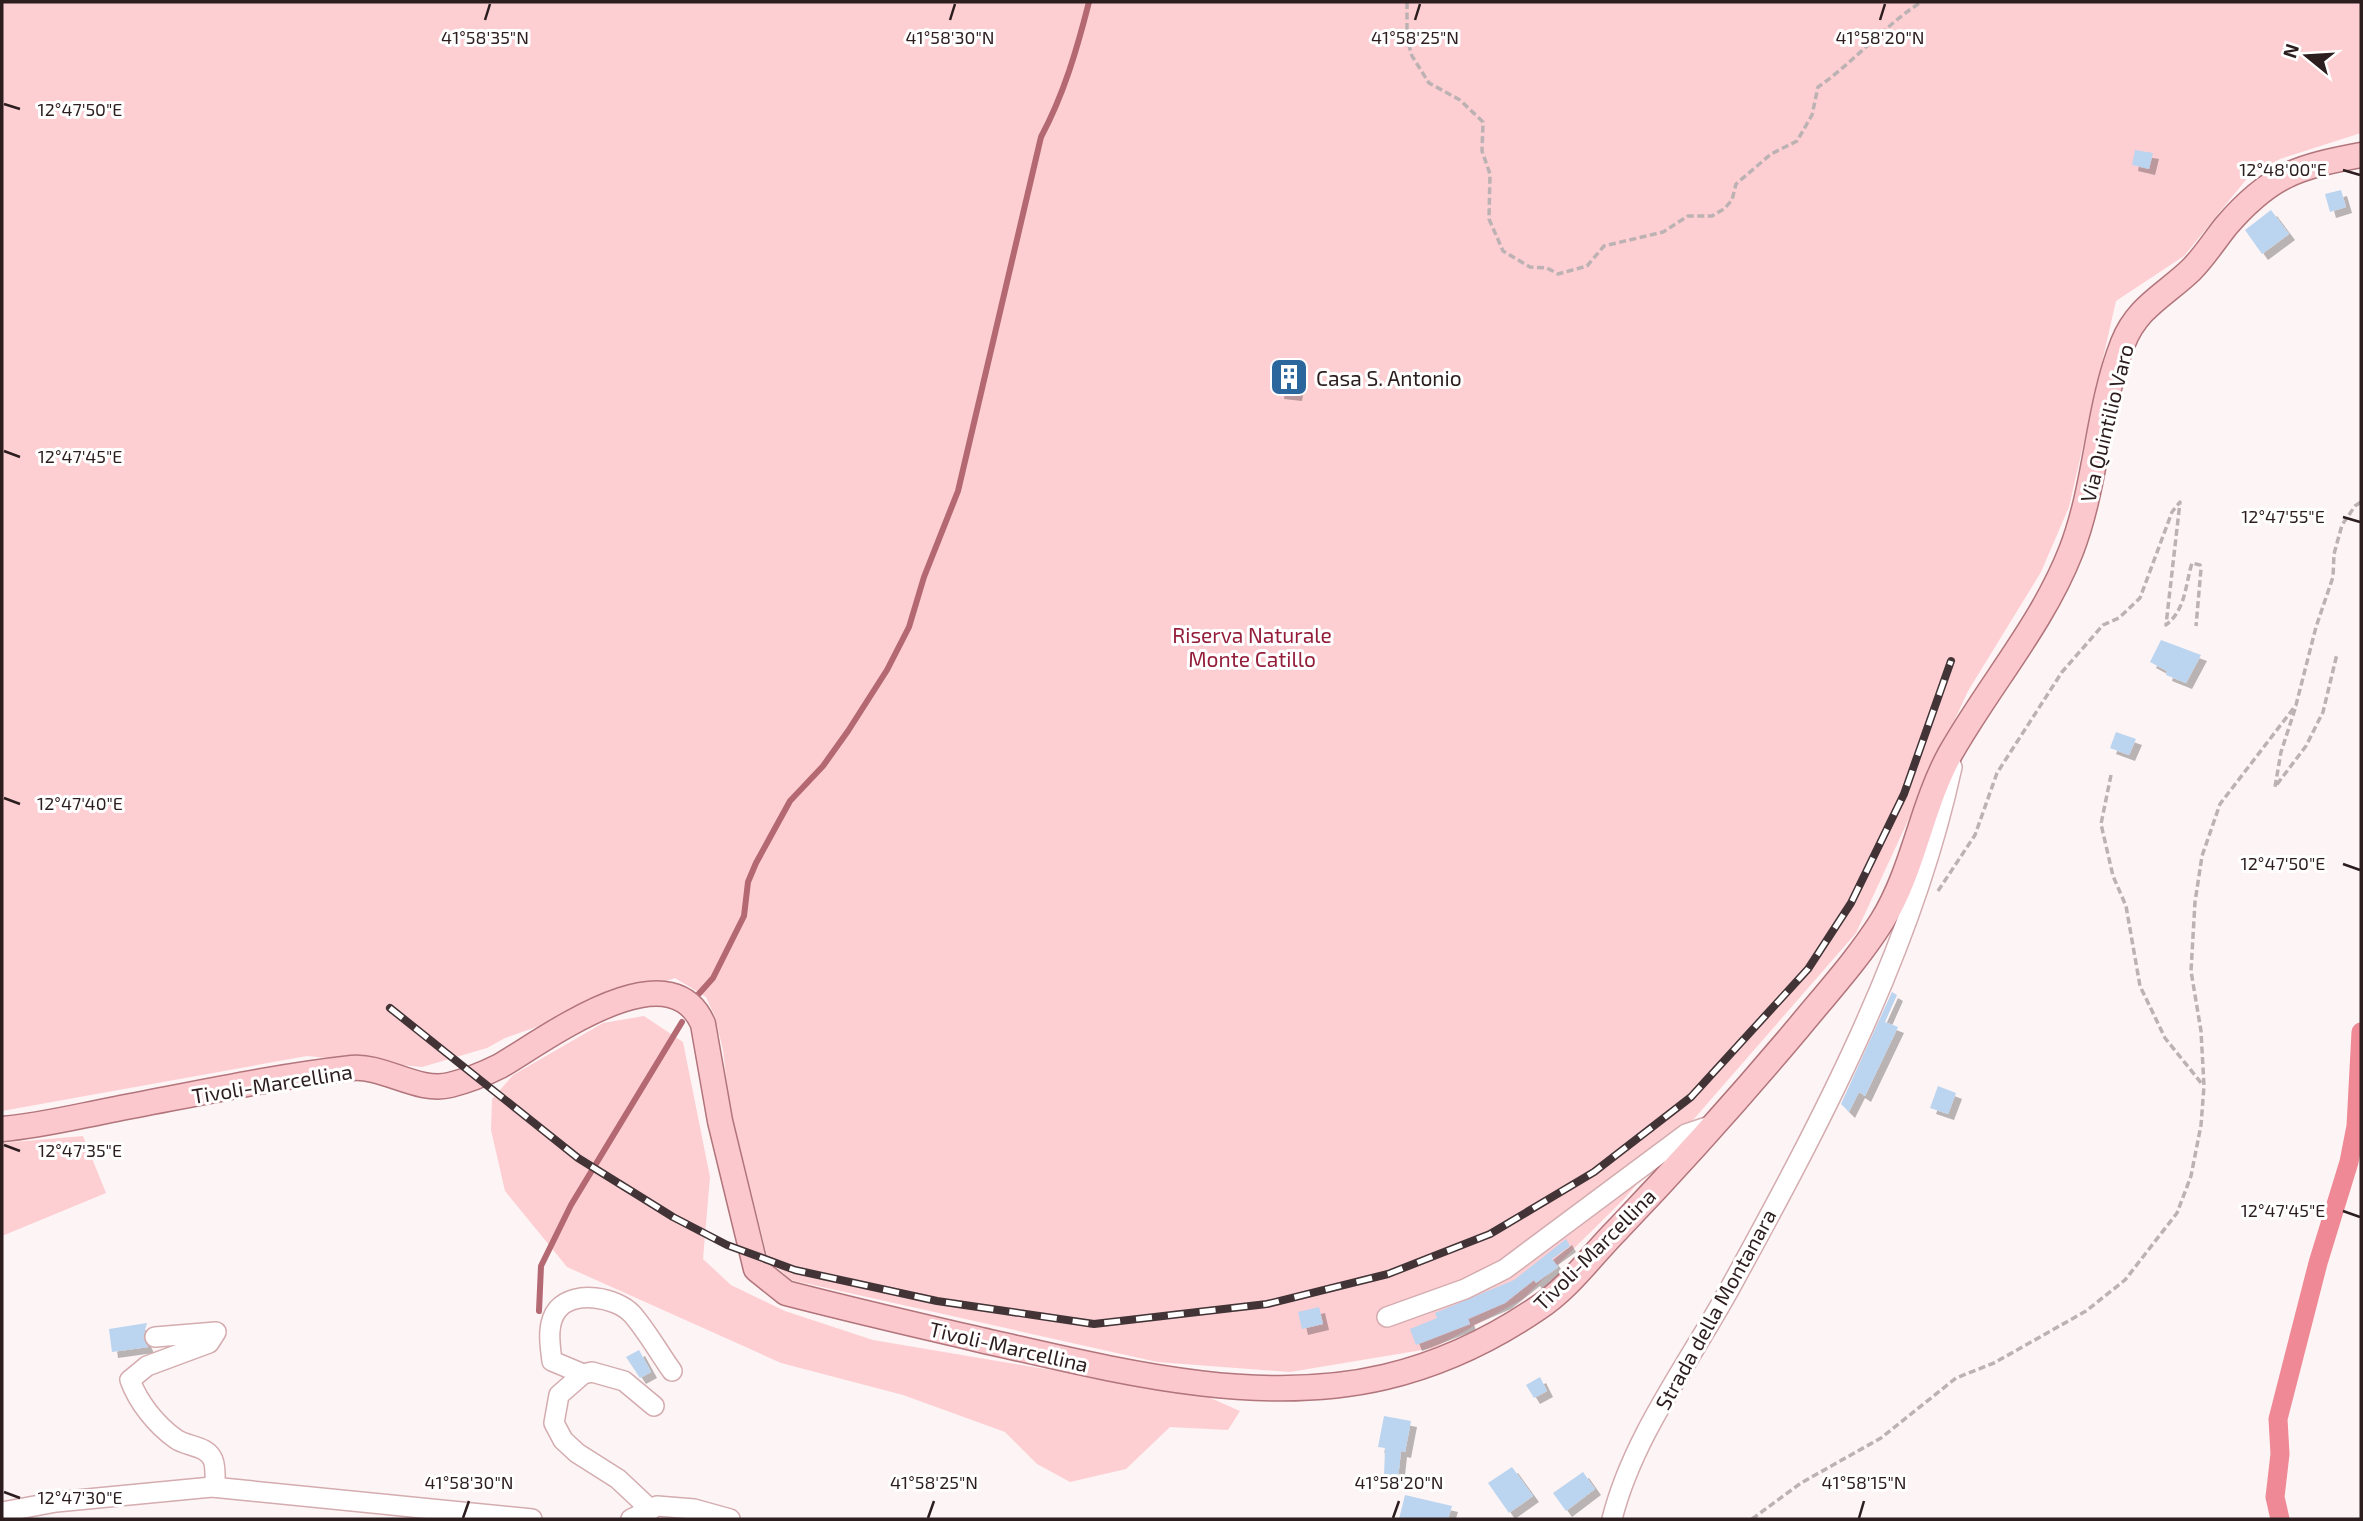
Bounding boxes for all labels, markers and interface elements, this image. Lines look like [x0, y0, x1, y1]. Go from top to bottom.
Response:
north arrow [2272, 21, 2342, 91]
text: 41°58'35"N [441, 26, 529, 48]
text: 41°58'30"N [905, 26, 995, 48]
text: 41°58'25"N [1371, 26, 1459, 48]
text: 41°58'20"N [1835, 26, 1925, 48]
text: N [2277, 41, 2303, 61]
text: 12°47'50"E [38, 98, 122, 120]
text: 12°48'00"E [2239, 158, 2327, 180]
street label: Via Quintilio Varo [2074, 341, 2139, 505]
building icon: Casa S. Antonio [1268, 356, 1310, 398]
place label: Casa S. Antonio [1316, 365, 1462, 390]
text: 12°47'45"E [38, 445, 122, 467]
text: 12°47'55"E [2241, 505, 2325, 527]
park label: Riserva Naturale Monte Catillo [1172, 622, 1332, 671]
text: 12°47'40"E [37, 792, 123, 814]
text: 12°47'50"E [2241, 852, 2325, 874]
street label: Tivoli-Marcellina [190, 1058, 354, 1108]
text: 12°47'35"E [38, 1139, 122, 1161]
street label: Tivoli-Marcellina [1528, 1183, 1660, 1315]
text: 12°47'45"E [2241, 1199, 2325, 1221]
street label: Strada della Montanara [1649, 1204, 1781, 1414]
street label: Tivoli-Marcellina [927, 1316, 1091, 1376]
text: 41°58'30"N [424, 1471, 514, 1493]
text: 41°58'25"N [890, 1471, 978, 1493]
text: 41°58'20"N [1354, 1471, 1444, 1493]
text: 41°58'15"N [1822, 1471, 1906, 1493]
text: 12°47'30"E [37, 1486, 123, 1508]

